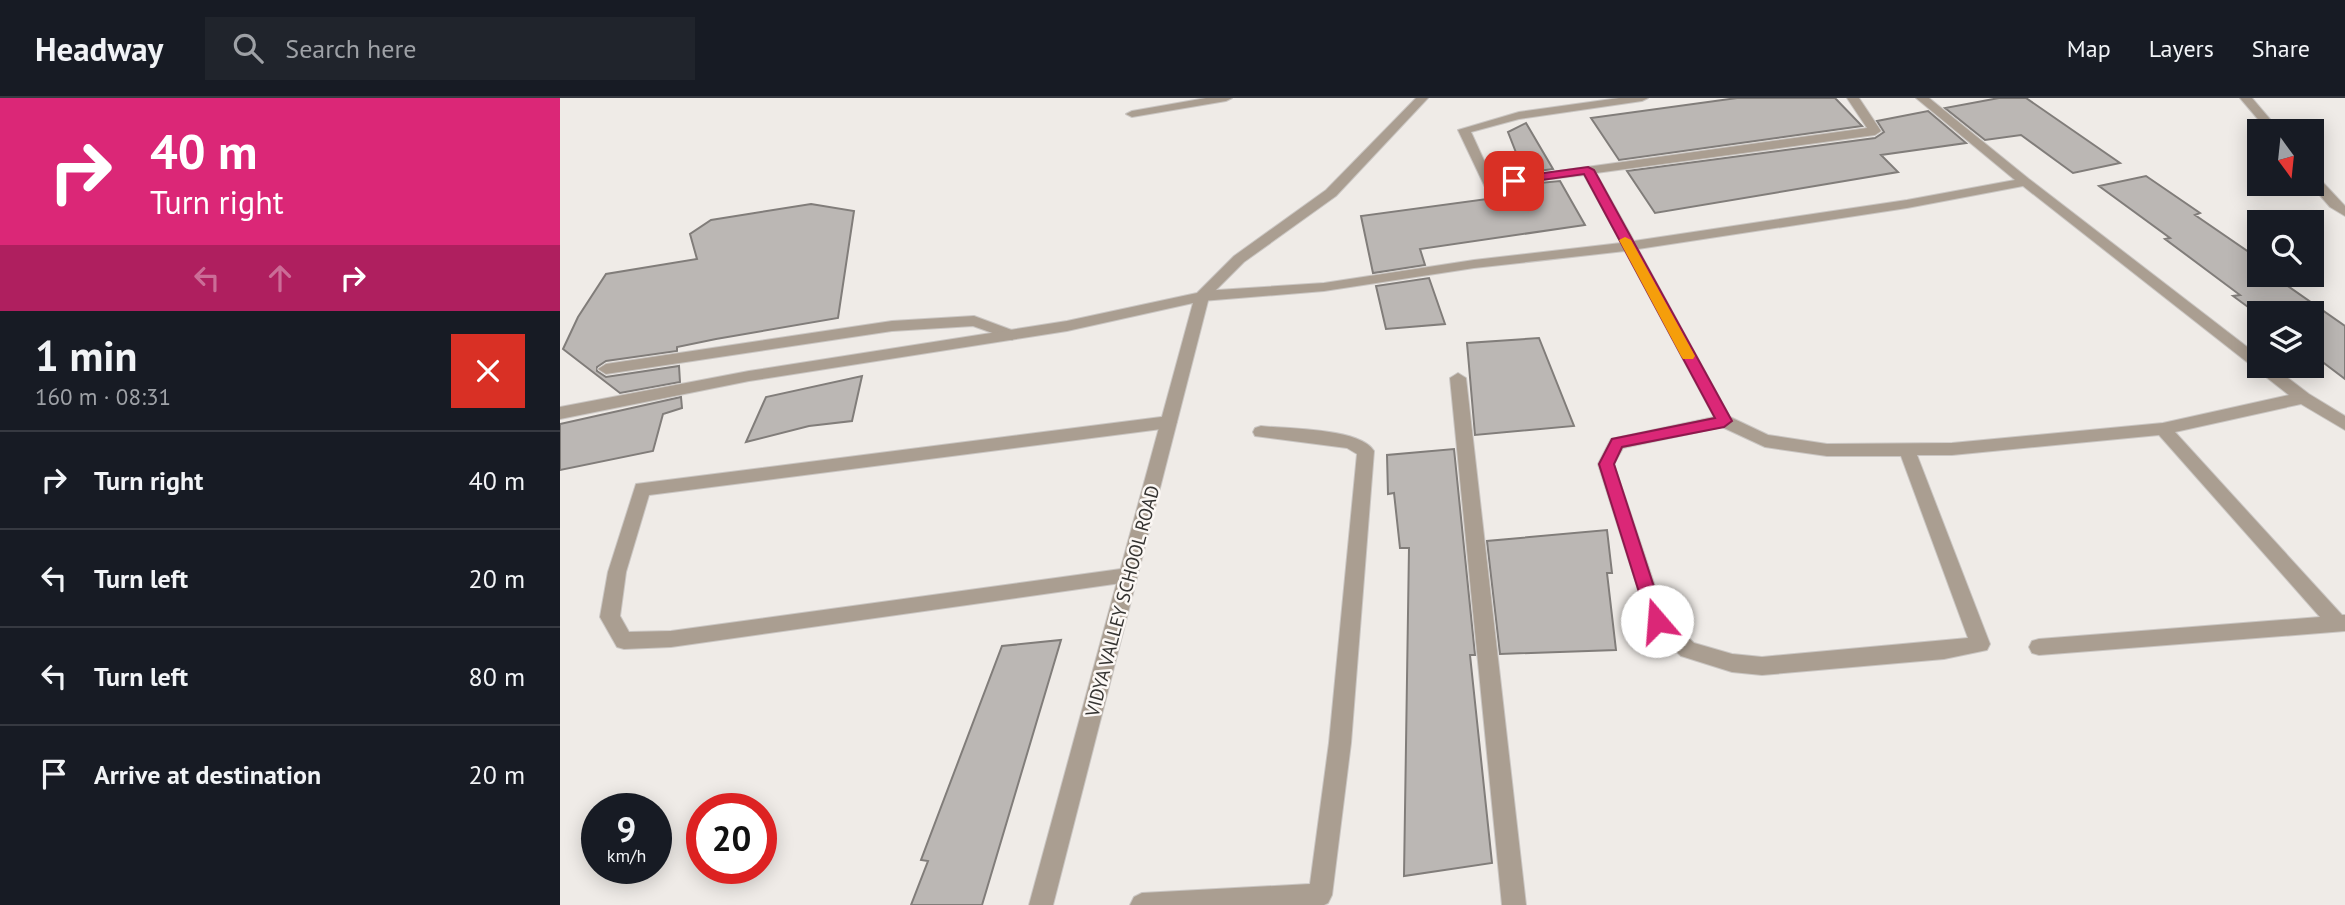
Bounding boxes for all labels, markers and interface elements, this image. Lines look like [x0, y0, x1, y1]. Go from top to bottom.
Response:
search box [205, 17, 695, 80]
text: Headway [35, 27, 163, 70]
icon: search [229, 29, 267, 67]
text: Search here [285, 32, 416, 65]
text: Map [2067, 33, 2111, 64]
text: Layers [2149, 33, 2214, 64]
text: Share [2252, 33, 2310, 64]
text: 40 m [150, 119, 257, 183]
north arrow [2247, 119, 2324, 196]
map controls [2247, 119, 2324, 378]
icon: right [35, 126, 126, 217]
pin [1484, 151, 1544, 211]
icon: arrive [1495, 162, 1533, 200]
text: Turn right [150, 181, 284, 223]
button: search [2247, 210, 2324, 287]
icon: left [188, 259, 226, 297]
icon: ahead [261, 259, 299, 297]
icon: right [334, 259, 372, 297]
button: layers [2247, 301, 2324, 378]
text: 1 min [35, 328, 137, 383]
button: close [451, 334, 525, 408]
text: 160 m · 08:31 [35, 382, 171, 411]
icon: right [35, 461, 73, 499]
text: Turn right [94, 464, 203, 497]
text: 40 m [469, 464, 525, 497]
street label: VIDYA VALLEY SCHOOL ROAD [1079, 483, 1164, 720]
icon: left [35, 559, 73, 597]
text: Turn left [94, 562, 188, 595]
text: 20 m [469, 562, 525, 595]
position arrow [1620, 584, 1694, 658]
icon: left [35, 657, 73, 695]
text: Turn left [94, 660, 188, 693]
text: 80 m [469, 660, 525, 693]
icon: arrive [35, 755, 73, 793]
text: Arrive at destination [94, 758, 321, 791]
text: 20 m [469, 758, 525, 791]
speed limit sign: 20 [686, 793, 777, 884]
text: 9 [617, 806, 636, 852]
text: km/h [607, 844, 646, 867]

